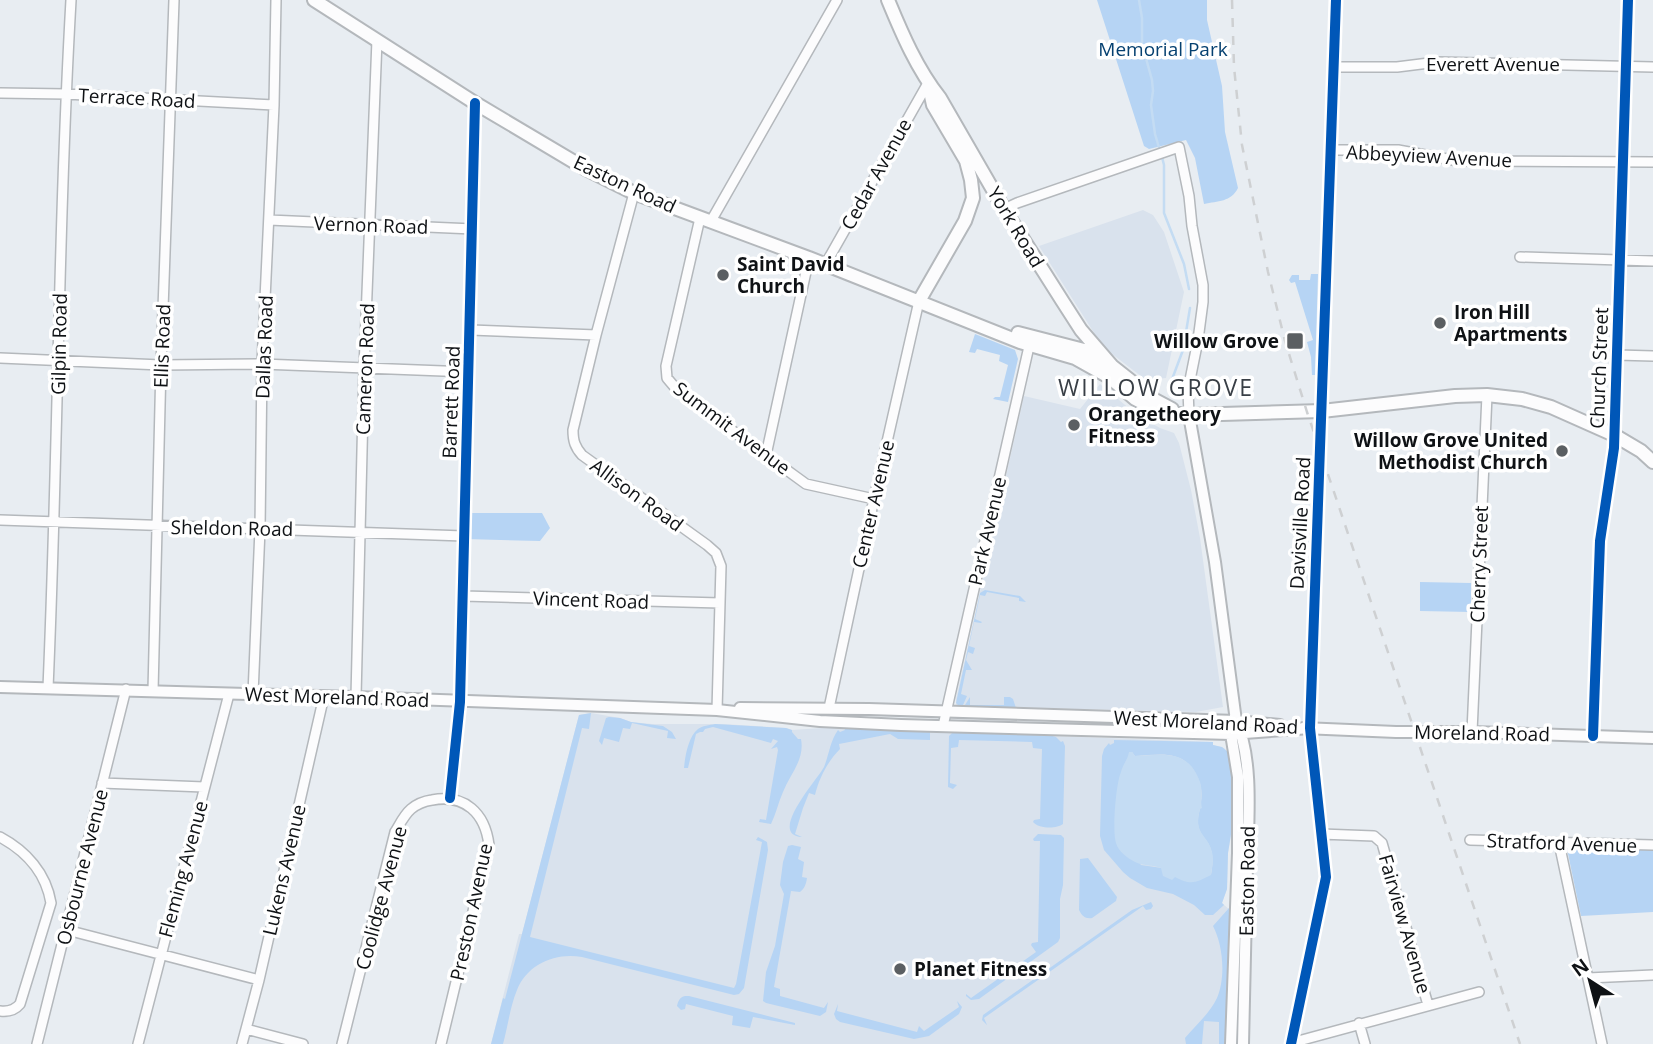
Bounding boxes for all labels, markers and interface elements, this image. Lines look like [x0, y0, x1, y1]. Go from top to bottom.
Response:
park label: Memorial Park [1098, 36, 1228, 62]
street label: Everett Avenue [1426, 51, 1560, 77]
street label: Terrace Road [78, 82, 196, 114]
street label: Cedar Avenue [835, 114, 917, 234]
street label: Abbeyview Avenue [1345, 139, 1513, 173]
street label: Easton Road [570, 149, 680, 219]
street label: York Road [982, 182, 1050, 272]
street label: Vernon Road [313, 210, 429, 240]
place label: Saint David Church [737, 251, 845, 299]
marker: Saint David Church [715, 267, 731, 283]
street label: Gilpin Road [45, 293, 73, 395]
street label: Dallas Road [249, 295, 279, 399]
place label: Iron Hill Apartments [1454, 299, 1568, 347]
street label: Ellis Road [148, 303, 176, 389]
street label: Cameron Road [350, 303, 380, 435]
street label: Church Street [1584, 306, 1614, 429]
marker: Iron Hill Apartments [1432, 315, 1448, 331]
place label: Willow Grove [1154, 328, 1279, 354]
marker: Willow Grove [1285, 331, 1305, 351]
street label: Barrett Road [436, 345, 466, 459]
district label: WILLOW GROVE [1058, 371, 1254, 403]
street label: Summit Avenue [668, 376, 796, 480]
place label: Orangetheory Fitness [1088, 401, 1221, 449]
marker: Orangetheory Fitness [1066, 417, 1082, 433]
place label: Willow Grove United Methodist Church [1354, 427, 1548, 475]
street label: Center Avenue [846, 437, 900, 571]
marker: Willow Grove United Methodist Church [1554, 443, 1570, 459]
street label: Allison Road [585, 452, 689, 538]
street label: Davisville Road [1284, 456, 1316, 590]
street label: Park Avenue [962, 474, 1012, 588]
street label: Cherry Street [1464, 505, 1494, 623]
street label: Sheldon Road [171, 514, 293, 542]
street label: Vincent Road [532, 585, 650, 615]
street label: West Moreland Road [244, 681, 430, 713]
street label: West Moreland Road [1113, 704, 1299, 740]
street label: Moreland Road [1414, 719, 1550, 747]
street label: Osbourne Avenue [50, 786, 114, 948]
street label: Fleming Avenue [152, 798, 214, 940]
street label: Lukens Avenue [256, 802, 312, 938]
street label: Coolidge Avenue [349, 823, 413, 973]
street label: Easton Road [1233, 826, 1261, 936]
street label: Stratford Avenue [1486, 827, 1638, 859]
street label: Preston Avenue [444, 841, 498, 983]
street label: Fairview Avenue [1373, 851, 1437, 997]
north arrow [1555, 946, 1625, 1016]
text: N [1566, 952, 1594, 982]
place label: Planet Fitness [914, 956, 1047, 982]
marker: Planet Fitness [892, 961, 908, 977]

